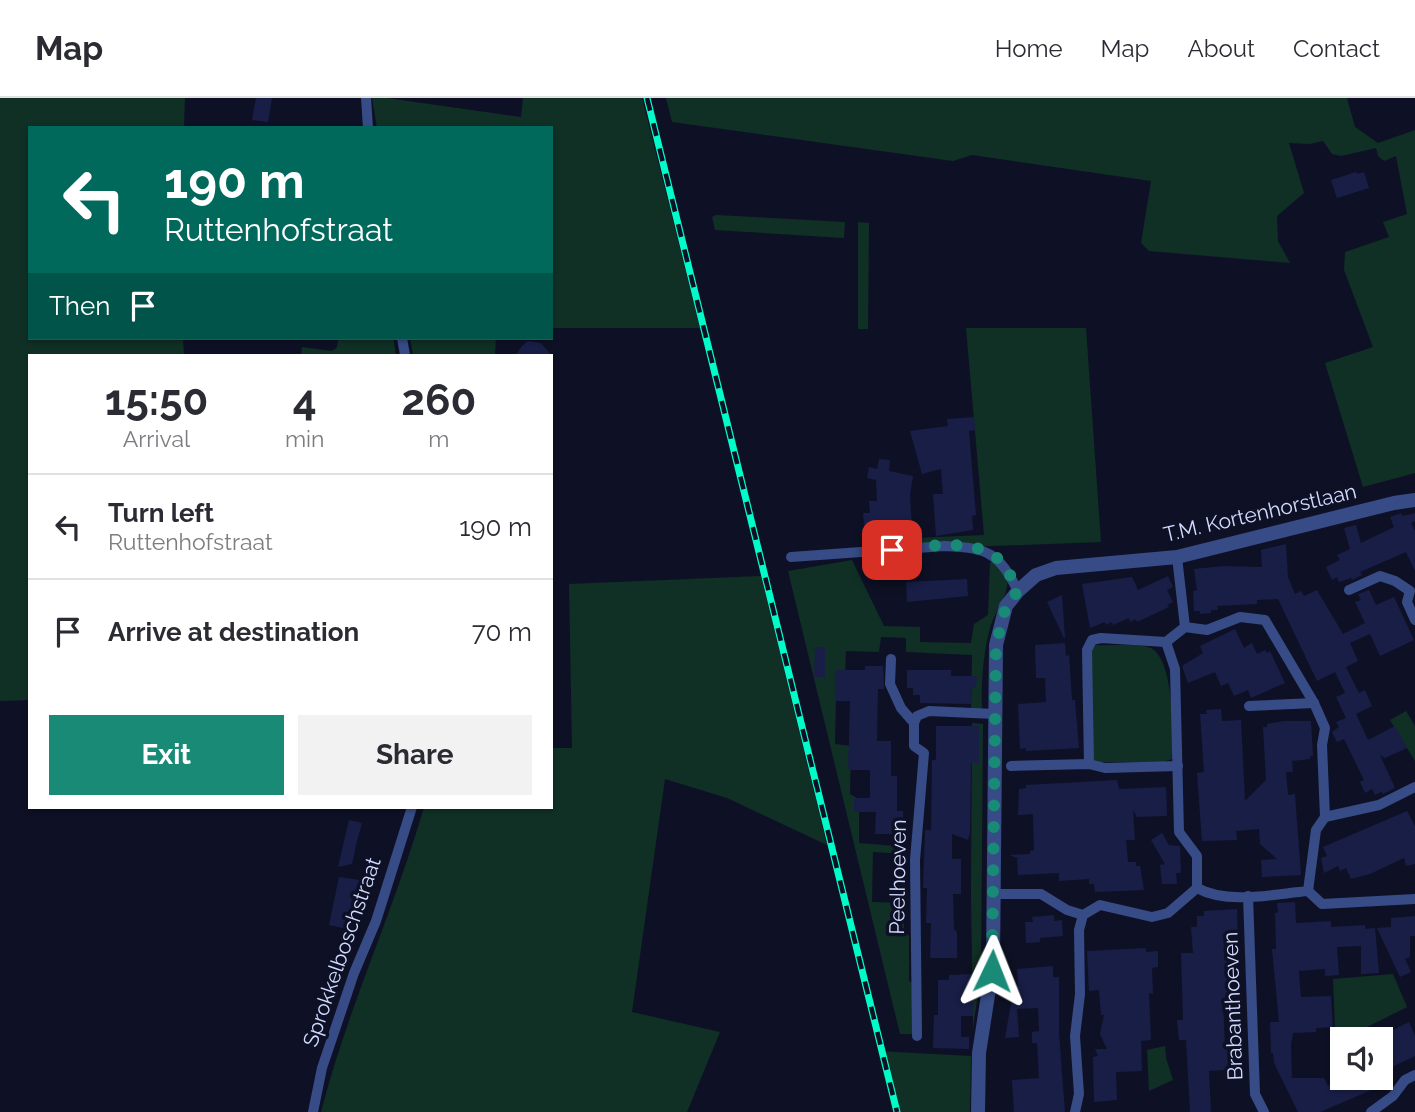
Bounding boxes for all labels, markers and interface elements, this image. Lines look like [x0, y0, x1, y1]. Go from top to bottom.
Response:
text: Map [35, 29, 103, 68]
text: Home [995, 34, 1063, 63]
text: Map [1101, 34, 1149, 63]
text: About [1187, 34, 1255, 63]
text: Contact [1293, 34, 1380, 63]
text: 190 m [164, 152, 305, 209]
icon: left [49, 154, 140, 245]
text: Ruttenhofstraat [164, 211, 393, 248]
icon: arrive [124, 287, 162, 325]
text: Then [49, 291, 110, 321]
text: 15:50 [105, 376, 208, 425]
text: 4 [293, 376, 317, 425]
text: 260 [401, 376, 476, 425]
text: Arrival [123, 425, 190, 452]
text: min [285, 425, 325, 452]
text: m [428, 425, 449, 452]
street label: T.M. Kortenhorstlaan [1161, 478, 1359, 547]
text: Turn left [108, 498, 214, 528]
icon: left [49, 508, 87, 546]
text: 190 m [459, 512, 532, 542]
pin [862, 520, 922, 580]
text: Ruttenhofstraat [108, 528, 273, 555]
icon: arrive [873, 531, 911, 569]
icon: arrive [49, 613, 87, 651]
text: Arrive at destination [108, 617, 359, 647]
text: 70 m [472, 617, 532, 647]
button: Exit [49, 715, 284, 795]
button: Share [298, 715, 532, 795]
street label: Peelhoeven [884, 819, 911, 935]
street label: Sprokkelboschstraat [297, 854, 386, 1050]
street label: Brabanthoeven [1217, 931, 1248, 1081]
position arrow [955, 934, 1029, 1008]
map controls [1330, 1027, 1393, 1090]
button: sound [1330, 1027, 1393, 1090]

